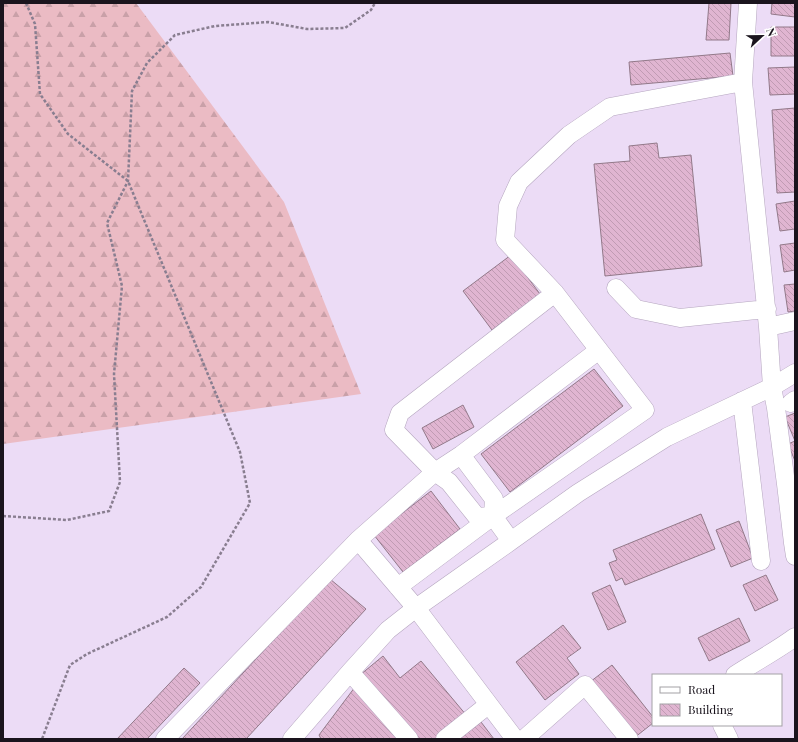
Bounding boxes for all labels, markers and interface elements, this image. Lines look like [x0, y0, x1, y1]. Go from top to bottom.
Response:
north arrow [742, 16, 782, 56]
text: N [763, 26, 780, 39]
legend [652, 674, 782, 726]
text: Road [688, 681, 715, 697]
text: Building [688, 701, 734, 717]

